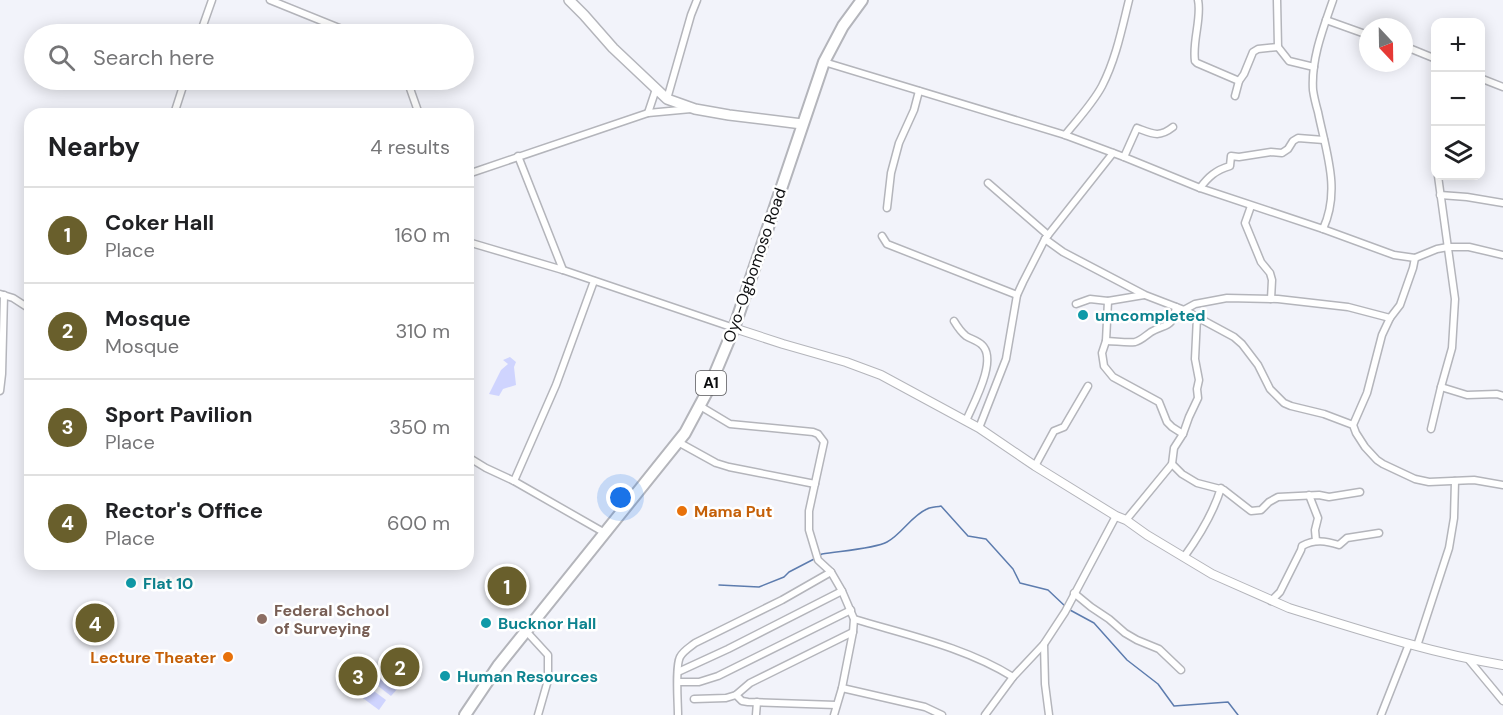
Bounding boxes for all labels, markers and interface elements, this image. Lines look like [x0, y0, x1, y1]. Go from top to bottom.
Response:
north arrow [1359, 18, 1413, 72]
map controls [1431, 18, 1485, 180]
button: + [1431, 18, 1485, 72]
search box [24, 24, 474, 90]
icon: search [45, 41, 78, 74]
text: Search here [93, 43, 214, 72]
button: − [1431, 72, 1485, 126]
button: layers [1431, 126, 1485, 180]
text: Nearby [48, 130, 140, 164]
text: 4 results [370, 134, 450, 160]
street label: Oyo-Ogbomoso Road [718, 185, 791, 345]
text: Coker Hall [105, 208, 214, 237]
text: 1 [64, 222, 71, 248]
text: 160 m [394, 222, 450, 248]
text: Place [105, 237, 155, 263]
text: Mosque [105, 304, 191, 333]
place label: umcompleted [1095, 305, 1206, 326]
marker: umcompleted [1076, 308, 1090, 322]
text: 2 [62, 318, 73, 344]
text: 310 m [395, 318, 450, 344]
text: Mosque [105, 333, 179, 359]
road number: A1 [696, 371, 726, 395]
text: Sport Pavilion [105, 400, 253, 429]
text: 3 [61, 414, 74, 440]
text: 350 m [389, 414, 450, 440]
text: Place [105, 429, 155, 455]
your location [606, 483, 635, 512]
text: Rector's Office [105, 496, 263, 525]
place label: Mama Put [694, 501, 772, 522]
marker: Mama Put [675, 504, 689, 518]
text: 4 [61, 510, 74, 536]
text: 600 m [387, 510, 450, 536]
text: Place [105, 525, 155, 551]
pin: 1 [488, 564, 526, 608]
place label: Flat 10 [143, 573, 193, 594]
marker: Flat 10 [124, 576, 138, 590]
pin: 4 [76, 600, 115, 646]
place label: Federal School of Surveying [274, 600, 389, 639]
marker: Federal School of Surveying [255, 612, 269, 626]
place label: Bucknor Hall [498, 613, 596, 634]
marker: Bucknor Hall [479, 616, 493, 630]
pin: 2 [380, 644, 420, 690]
place label: Lecture Theater [90, 647, 216, 668]
marker: Lecture Theater [221, 650, 235, 664]
pin: 3 [338, 654, 378, 698]
place label: Human Resources [457, 666, 598, 687]
marker: Human Resources [438, 669, 452, 683]

